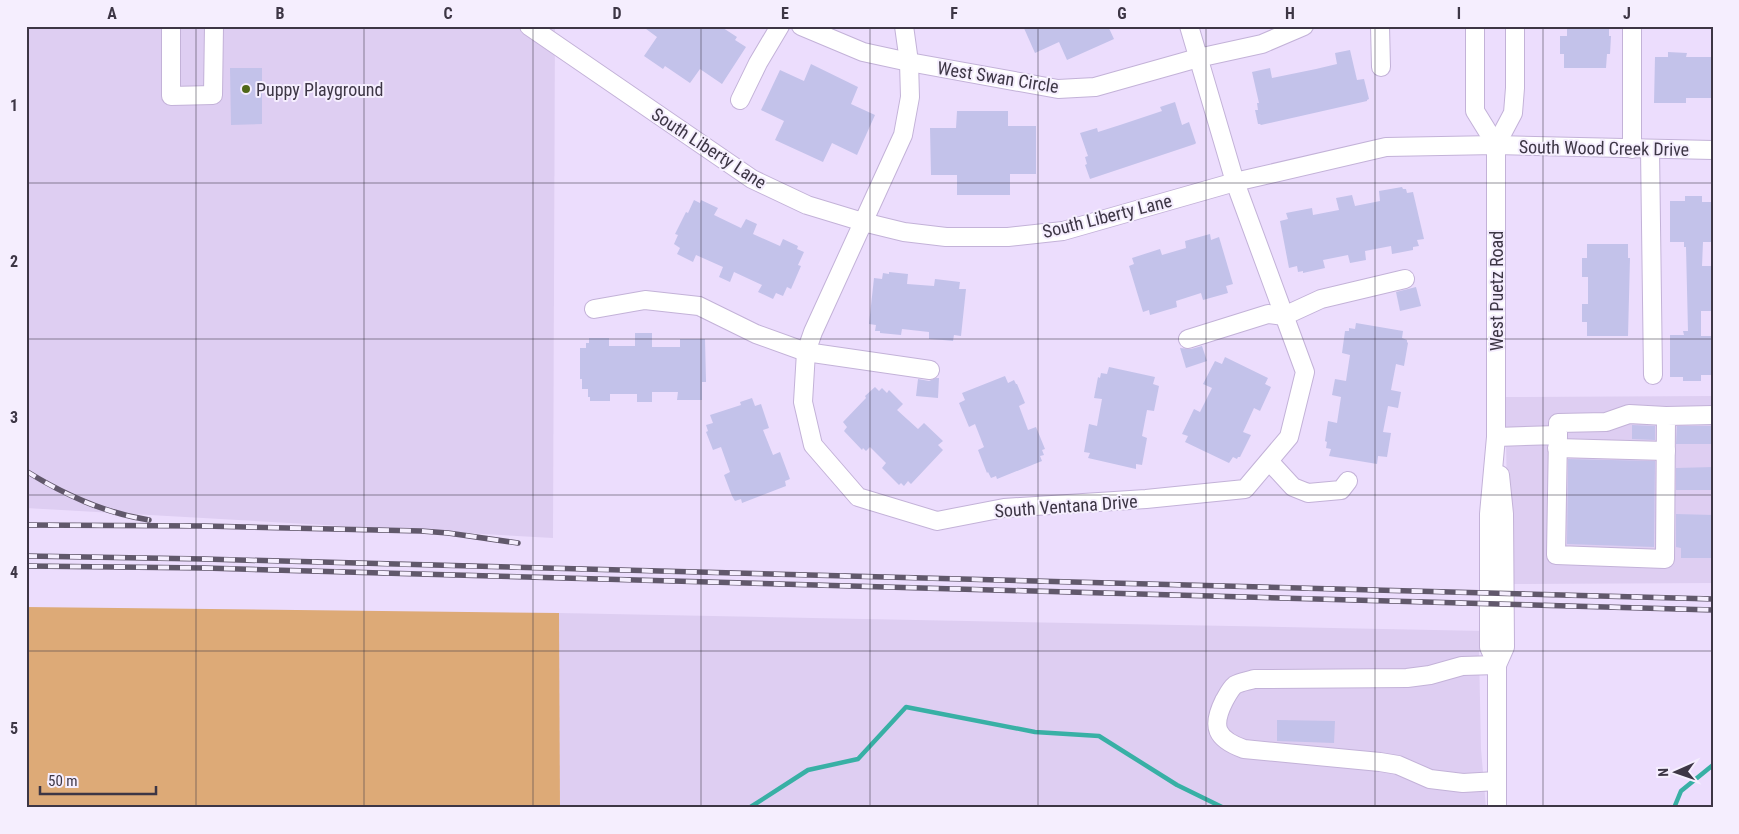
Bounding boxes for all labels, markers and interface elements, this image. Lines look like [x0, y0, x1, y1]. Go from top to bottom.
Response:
text: A [107, 4, 117, 23]
text: B [276, 4, 285, 23]
text: C [443, 4, 453, 23]
text: D [612, 4, 622, 23]
text: E [781, 4, 789, 23]
text: F [950, 4, 958, 23]
text: G [1117, 4, 1127, 23]
text: H [1285, 4, 1295, 23]
text: I [1457, 4, 1461, 23]
text: J [1623, 4, 1631, 23]
street label: West Swan Circle [936, 57, 1060, 97]
place label: Puppy Playground [256, 79, 384, 100]
marker: Puppy Playground [240, 83, 252, 95]
text: 1 [10, 96, 18, 115]
street label: South Liberty Lane [648, 103, 770, 193]
street label: South Wood Creek Drive [1519, 136, 1689, 160]
street label: South Liberty Lane [1040, 190, 1174, 242]
street label: West Puetz Road [1486, 231, 1507, 351]
text: 2 [10, 252, 18, 271]
text: 3 [10, 408, 18, 427]
street label: South Ventana Drive [994, 491, 1138, 521]
text: 4 [10, 563, 18, 582]
text: 5 [10, 719, 18, 738]
north arrow [1652, 746, 1702, 796]
scale bar [40, 764, 156, 796]
text: N [1655, 768, 1671, 777]
text: 50 m [48, 772, 78, 790]

